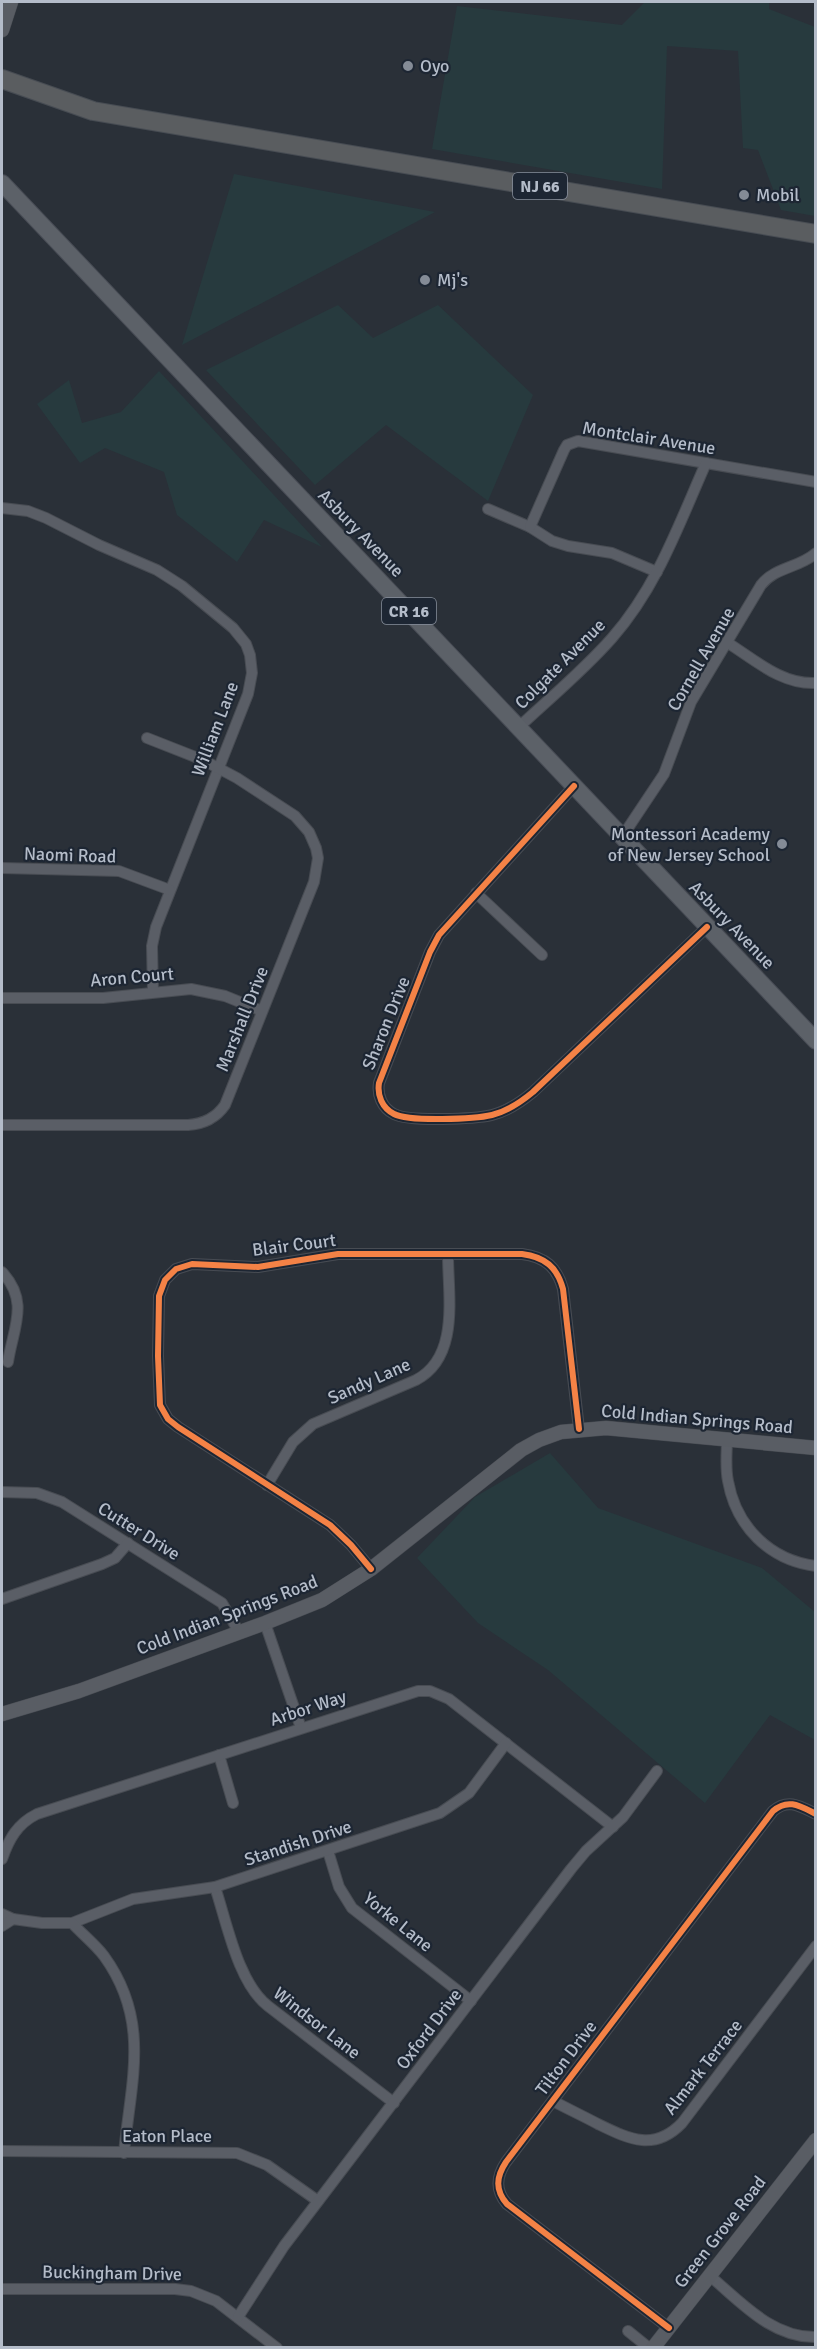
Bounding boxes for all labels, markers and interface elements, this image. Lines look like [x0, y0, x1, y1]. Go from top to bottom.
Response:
place label: Oyo [420, 55, 449, 77]
marker: Oyo [401, 59, 415, 73]
road number: NJ 66 [513, 173, 567, 199]
place label: Mobil [756, 184, 800, 206]
marker: Mobil [737, 188, 751, 202]
place label: Mj's [437, 269, 468, 291]
marker: Mj's [418, 273, 432, 287]
street label: Montclair Avenue [581, 417, 717, 459]
street label: Asbury Avenue [313, 484, 409, 582]
road number: CR 16 [382, 598, 436, 624]
street label: Cornell Avenue [662, 603, 740, 715]
street label: Colgate Avenue [510, 614, 610, 714]
street label: William Lane [187, 678, 243, 780]
place label: Montessori Academy of New Jersey School [608, 823, 771, 866]
marker: Montessori Academy of New Jersey School [775, 837, 789, 851]
street label: Naomi Road [23, 842, 117, 868]
street label: Asbury Avenue [684, 876, 780, 974]
street label: Aron Court [89, 962, 175, 992]
street label: Marshall Drive [211, 963, 273, 1075]
street label: Sharon Drive [357, 973, 415, 1073]
street label: Blair Court [251, 1229, 337, 1261]
street label: Sandy Lane [324, 1353, 414, 1409]
street label: Cold Indian Springs Road [600, 1400, 794, 1438]
street label: Cutter Drive [94, 1497, 184, 1565]
street label: Cold Indian Springs Road [133, 1570, 321, 1660]
street label: Arbor Way [267, 1685, 350, 1731]
street label: Standish Drive [242, 1815, 354, 1871]
street label: Yorke Lane [359, 1887, 437, 1957]
street label: Windsor Lane [269, 1982, 365, 2064]
street label: Oxford Drive [391, 1984, 467, 2074]
street label: Almark Terrace [659, 2015, 747, 2119]
street label: Tilton Drive [531, 2016, 601, 2100]
street label: Eaton Place [122, 2125, 212, 2147]
street label: Green Grove Road [669, 2172, 771, 2292]
street label: Buckingham Drive [42, 2261, 182, 2285]

